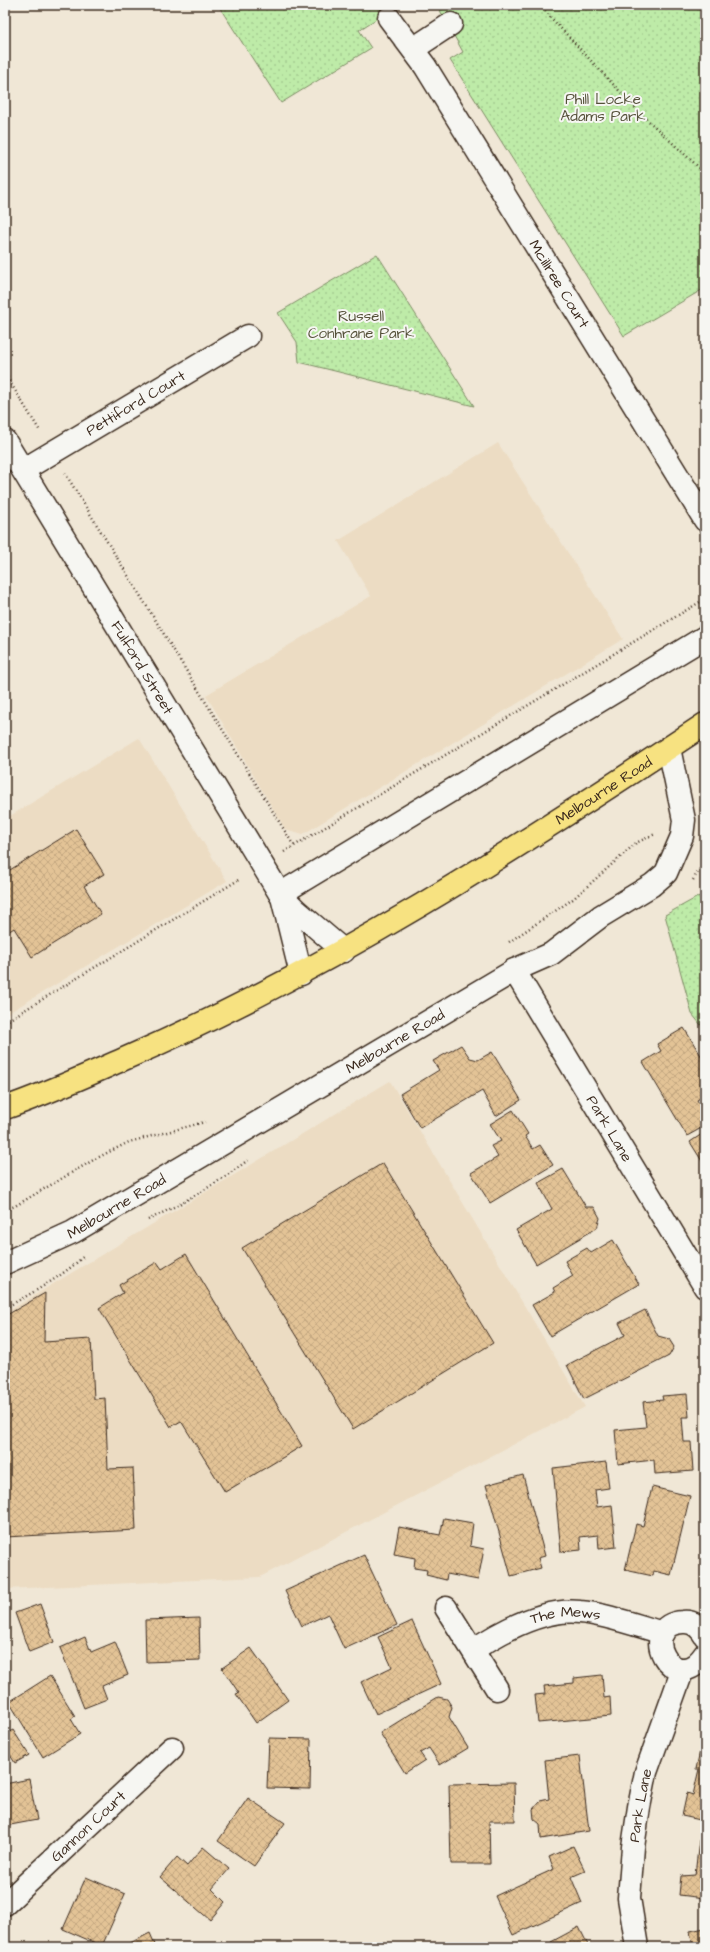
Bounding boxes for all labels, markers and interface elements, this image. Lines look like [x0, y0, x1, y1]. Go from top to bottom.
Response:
park label: Phill Locke Adams Park [561, 89, 645, 127]
street label: Mcillree Court [524, 236, 594, 332]
park label: Russell Conhrane Park [308, 306, 414, 344]
street label: Pettiford Court [82, 366, 190, 441]
street label: Fulford Street [106, 617, 179, 719]
street label: Melbourne Road [551, 752, 657, 830]
street label: Melbourne Road [342, 1004, 449, 1079]
street label: Park Lane [581, 1091, 637, 1166]
street label: Melbourne Road [63, 1169, 170, 1244]
street label: The Mews [528, 1601, 603, 1630]
street label: Park Lane [624, 1767, 657, 1844]
street label: Gannon Court [46, 1786, 131, 1867]

